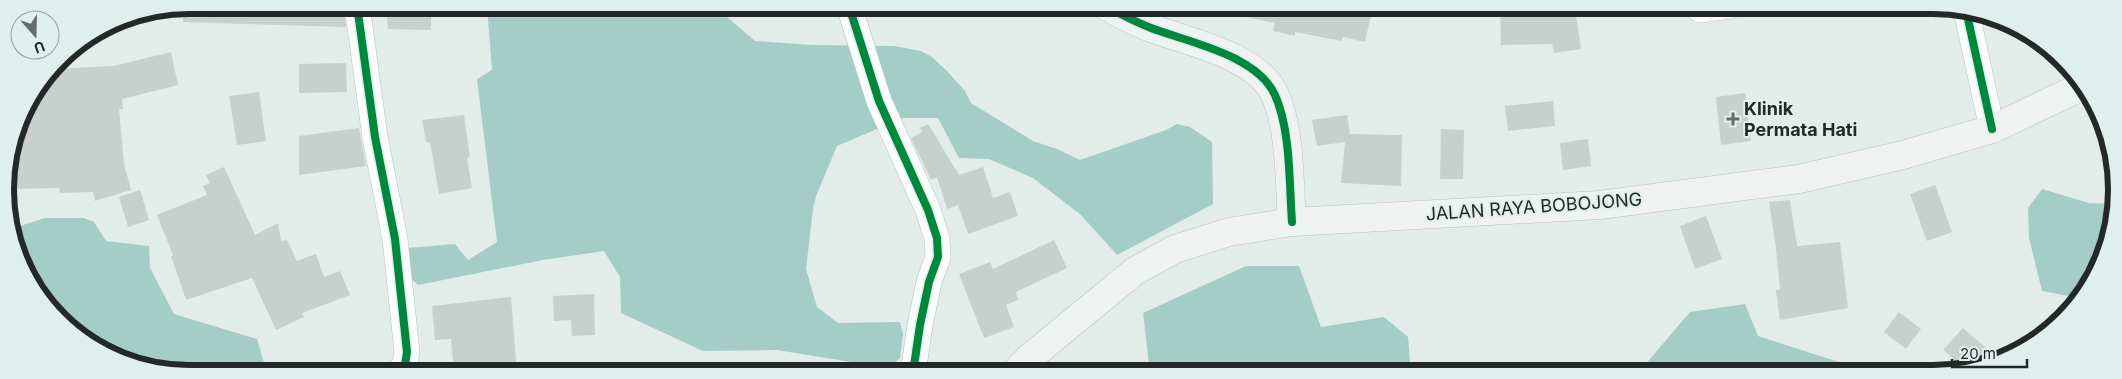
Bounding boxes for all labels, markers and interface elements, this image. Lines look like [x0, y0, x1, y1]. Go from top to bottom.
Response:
north arrow [10, 10, 60, 60]
text: U [32, 38, 47, 57]
place label: Klinik Permata Hati [1744, 98, 1857, 140]
marker: Klinik Permata Hati [1726, 112, 1740, 126]
street label: JALAN RAYA BOBOJONG [1425, 188, 1643, 225]
scale bar [1952, 336, 2027, 368]
text: 20 m [1960, 344, 1996, 363]

